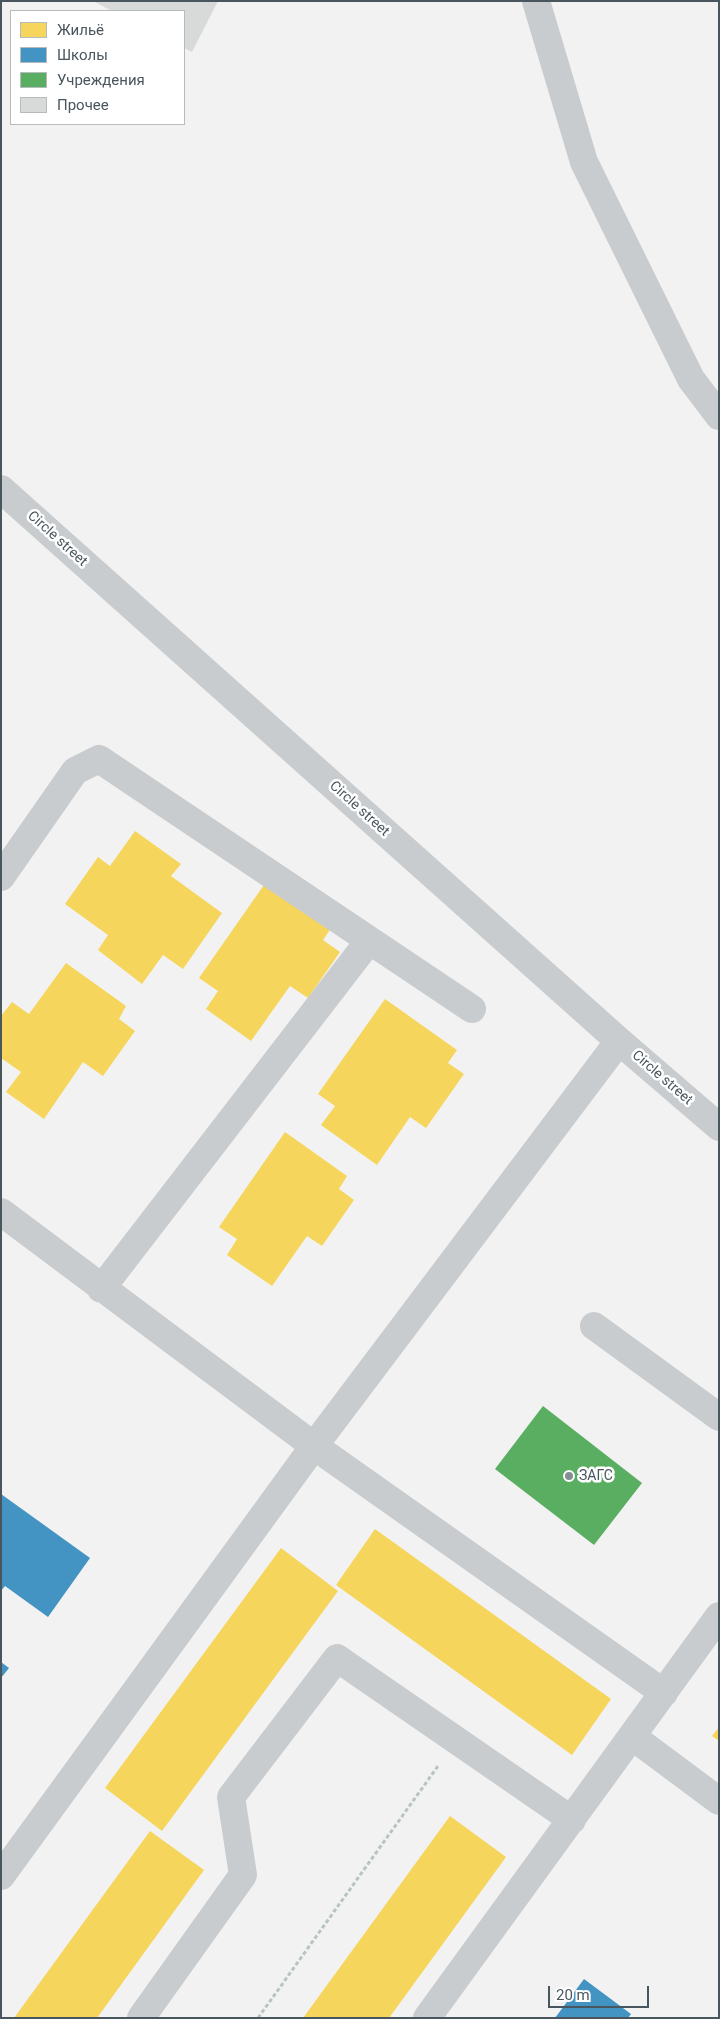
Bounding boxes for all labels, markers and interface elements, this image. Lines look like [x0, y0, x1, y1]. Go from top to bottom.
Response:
legend [10, 10, 185, 125]
text: Жильё [57, 21, 104, 39]
text: Школы [57, 46, 108, 64]
text: Учреждения [57, 71, 145, 89]
text: Прочее [57, 96, 109, 114]
street label: Circle street [24, 508, 90, 570]
street label: Circle street [326, 778, 392, 840]
street label: Circle street [628, 1047, 696, 1109]
place label: ЗАГС [579, 1468, 613, 1484]
marker: ЗАГС [563, 1470, 575, 1482]
scale bar [550, 1976, 651, 2008]
text: 20 m [556, 1986, 590, 2004]

